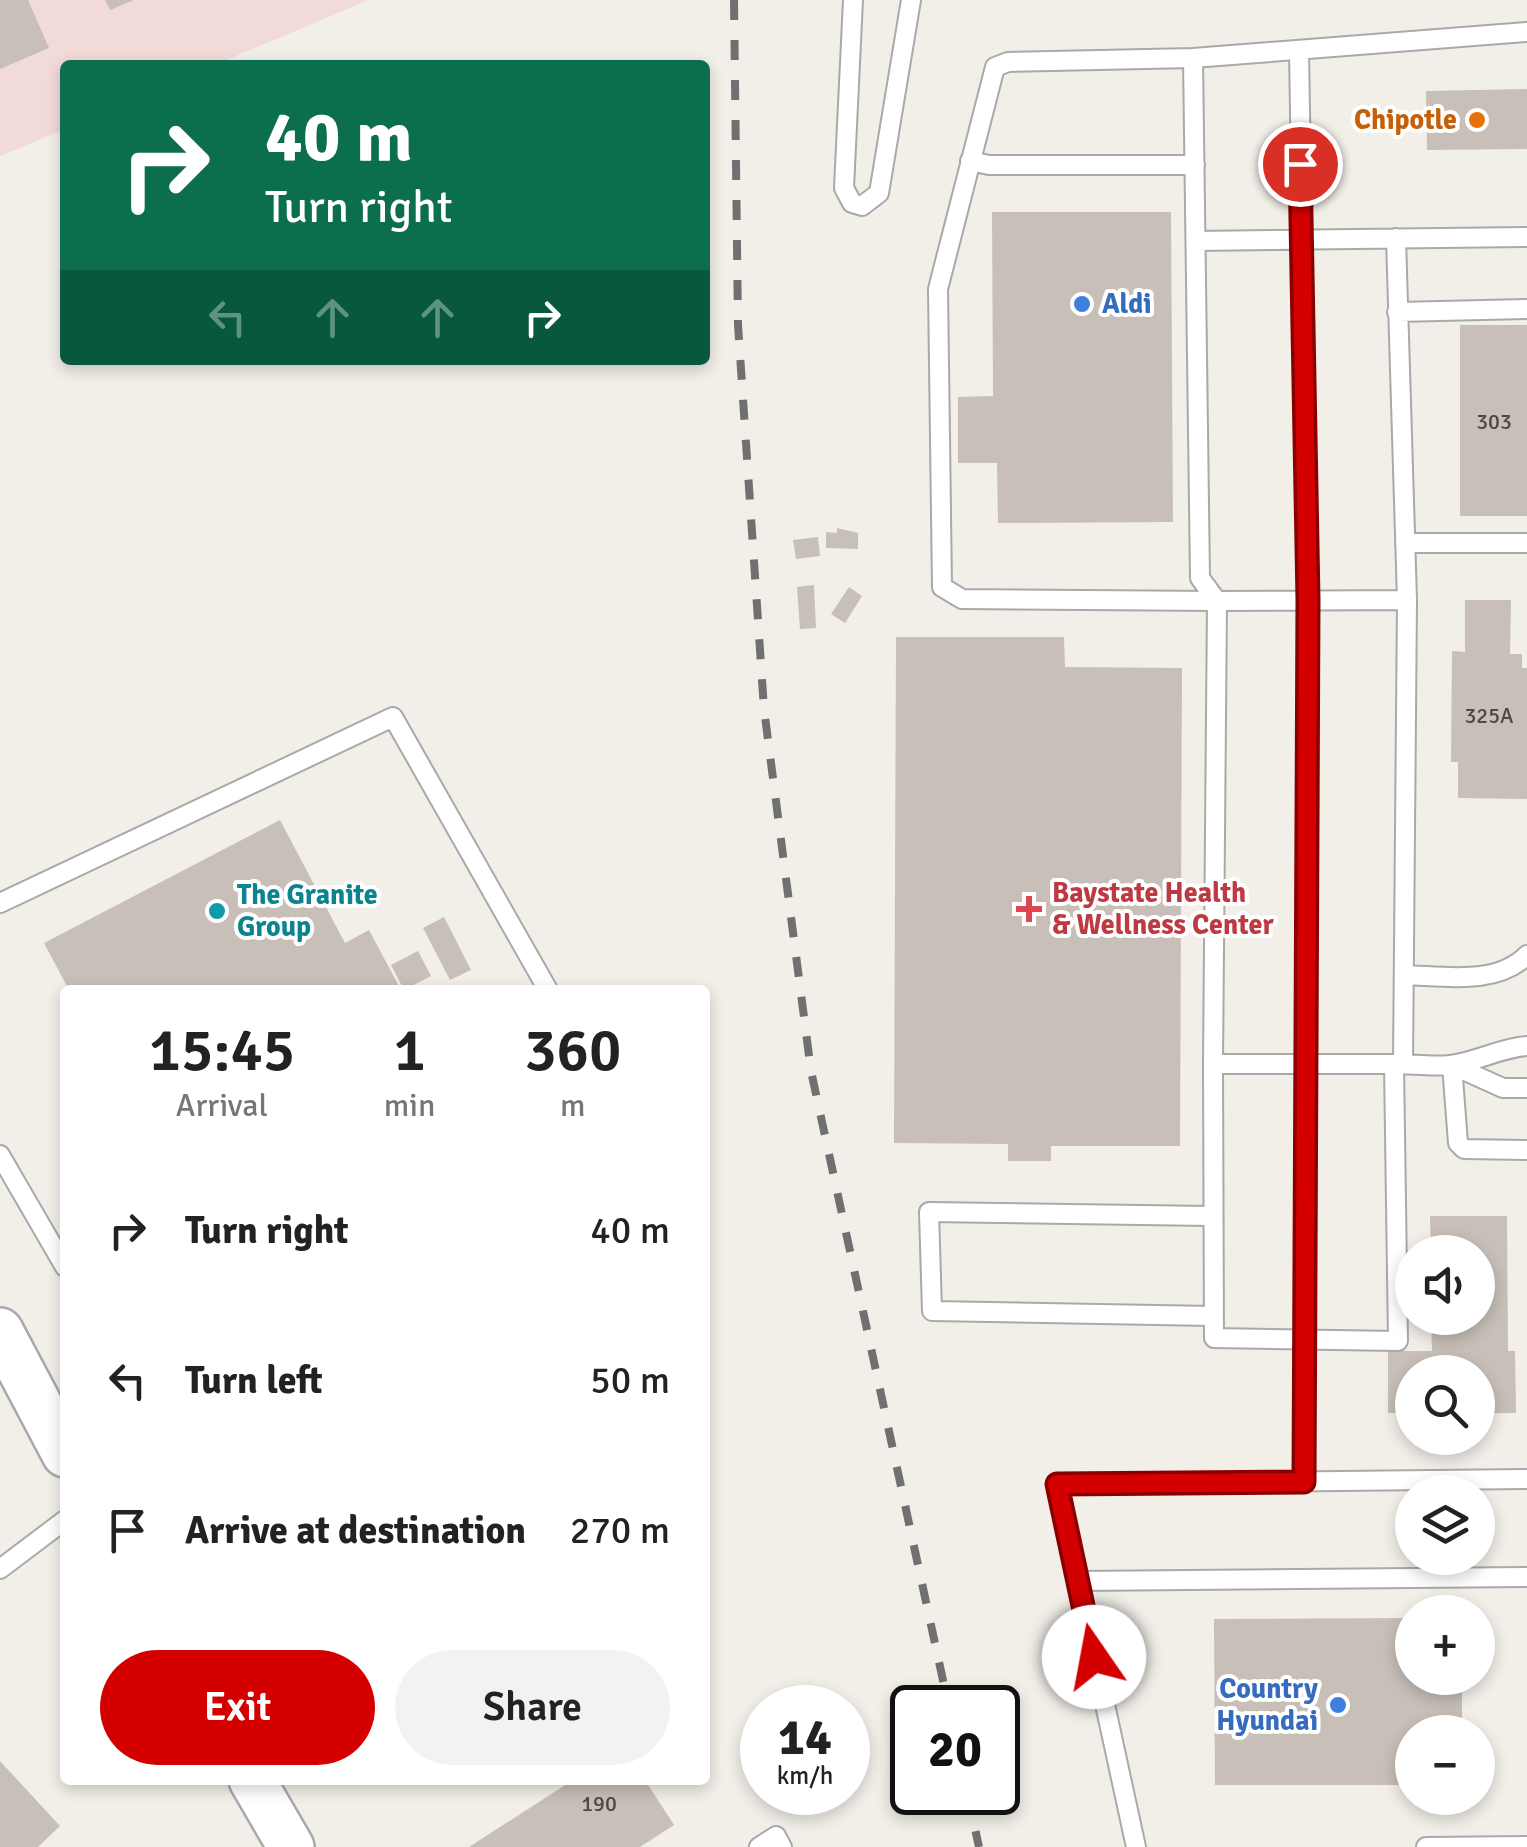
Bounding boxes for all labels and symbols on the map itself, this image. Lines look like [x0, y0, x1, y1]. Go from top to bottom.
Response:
place label: Chipotle [1354, 103, 1457, 137]
marker: Chipotle [1466, 109, 1488, 131]
pin [1258, 122, 1343, 207]
place label: Aldi [1102, 287, 1152, 321]
marker: Aldi [1071, 293, 1093, 315]
house number: 303 [1476, 408, 1512, 435]
house number: 325A [1464, 702, 1514, 729]
place label: Baystate Health & Wellness Center [1052, 876, 1274, 942]
place label: The Granite Group [237, 878, 378, 944]
marker: Baystate Health & Wellness Center [1016, 896, 1042, 922]
marker: The Granite Group [206, 900, 228, 922]
position arrow [1042, 1605, 1146, 1709]
place label: Country Hyundai [1216, 1672, 1318, 1738]
speed limit sign: 20 [890, 1685, 1020, 1815]
marker: Country Hyundai [1327, 1694, 1349, 1716]
house number: 190 [581, 1790, 617, 1817]

